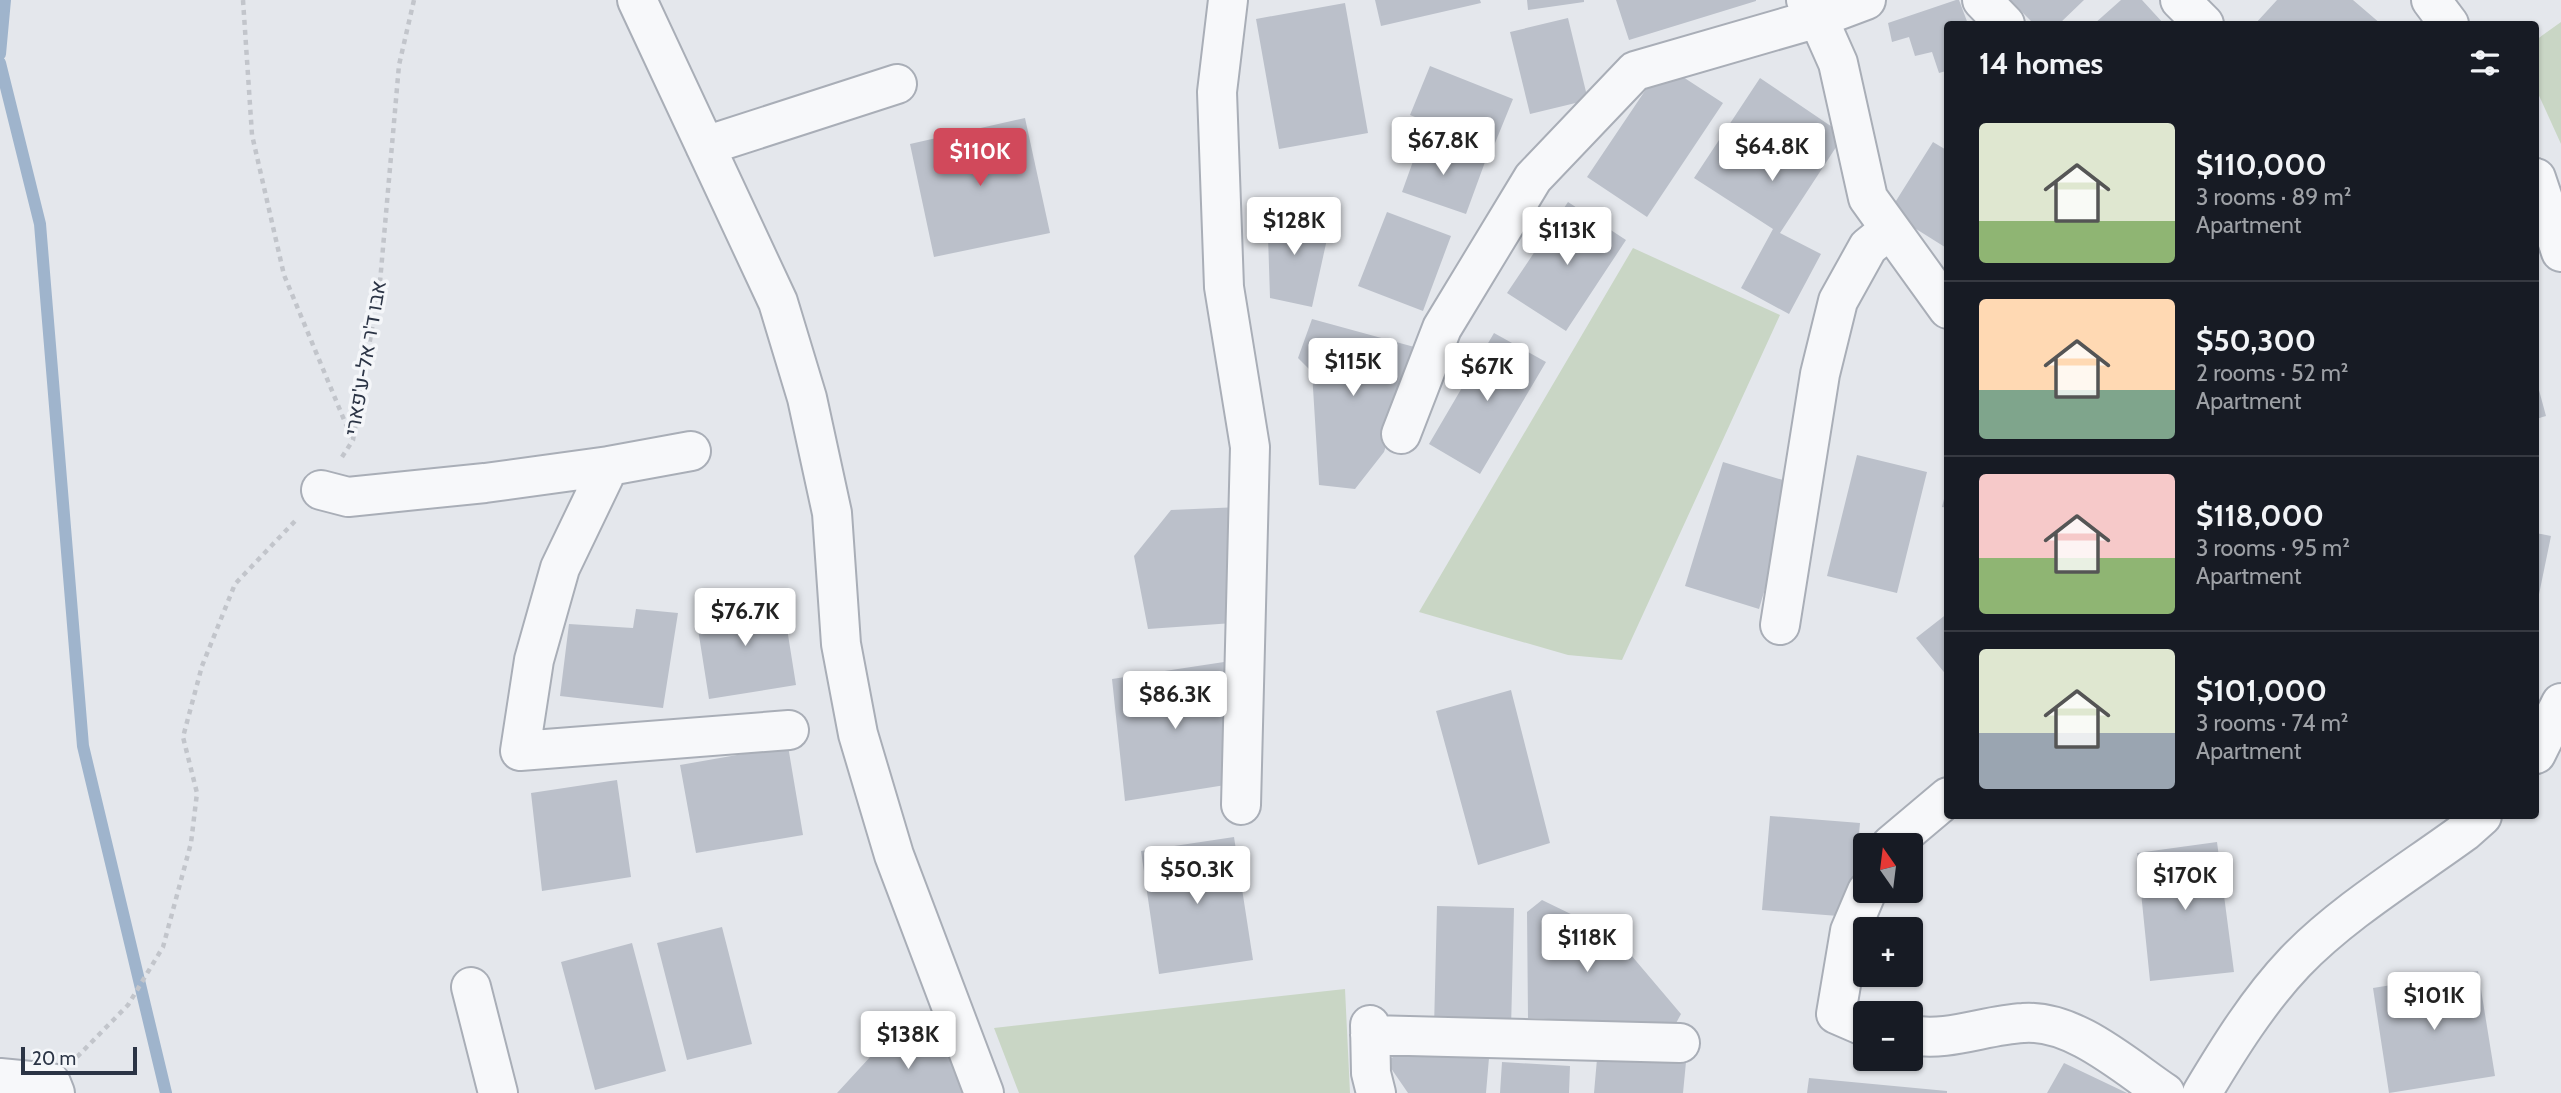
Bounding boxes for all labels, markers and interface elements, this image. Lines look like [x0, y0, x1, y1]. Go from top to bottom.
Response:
icon: filters [2466, 44, 2504, 82]
text: 14 homes [1979, 45, 2103, 82]
pin: $67.8K [1386, 118, 1500, 177]
pin: $64.8K [1715, 124, 1829, 183]
text: $67.8K [1408, 126, 1478, 154]
pin: $110K [931, 128, 1029, 188]
text: $64.8K [1735, 132, 1809, 160]
text: $110K [950, 137, 1010, 165]
text: $110,000 [2196, 146, 2327, 183]
icon: home [2035, 151, 2119, 235]
text: 3 rooms · 89 m² [2196, 183, 2351, 211]
pin: $128K [1245, 198, 1343, 257]
text: $128K [1263, 206, 1325, 234]
pin: $113K [1518, 208, 1616, 267]
text: Apartment [2196, 211, 2301, 239]
text: $113K [1538, 216, 1596, 244]
street label: אבו ד'ר אל-ע'פארי [339, 278, 391, 438]
text: $50,300 [2196, 322, 2316, 359]
icon: home [2035, 327, 2119, 411]
pin: $115K [1304, 338, 1402, 398]
pin: $67K [1446, 344, 1528, 403]
text: $115K [1324, 347, 1382, 375]
text: $67K [1461, 352, 1513, 380]
text: 2 rooms · 52 m² [2196, 359, 2349, 387]
text: Apartment [2196, 387, 2301, 415]
text: $118,000 [2196, 497, 2324, 534]
icon: home [2035, 502, 2119, 586]
text: 3 rooms · 95 m² [2196, 534, 2350, 562]
text: Apartment [2196, 562, 2301, 590]
pin: $76.7K [688, 588, 802, 648]
text: $76.7K [711, 597, 779, 625]
pin: $86.3K [1118, 672, 1232, 731]
text: $101,000 [2196, 672, 2327, 709]
icon: home [2035, 677, 2119, 761]
text: $86.3K [1139, 680, 1211, 708]
text: 3 rooms · 74 m² [2196, 709, 2348, 737]
text: Apartment [2196, 737, 2301, 765]
north arrow [1853, 833, 1923, 903]
map controls [1853, 833, 1923, 1071]
pin: $50.3K [1140, 846, 1254, 906]
pin: $170K [2136, 852, 2234, 912]
text: $50.3K [1160, 855, 1234, 883]
text: $170K [2153, 861, 2217, 889]
pin: $118K [1538, 914, 1636, 974]
button: + [1853, 917, 1923, 987]
text: $118K [1558, 923, 1616, 951]
pin: $101K [2385, 972, 2483, 1032]
text: $101K [2404, 981, 2464, 1009]
button: − [1853, 1001, 1923, 1071]
pin: $138K [859, 1012, 957, 1071]
text: $138K [877, 1020, 939, 1048]
scale bar [21, 1044, 136, 1076]
text: 20 m [32, 1047, 76, 1070]

